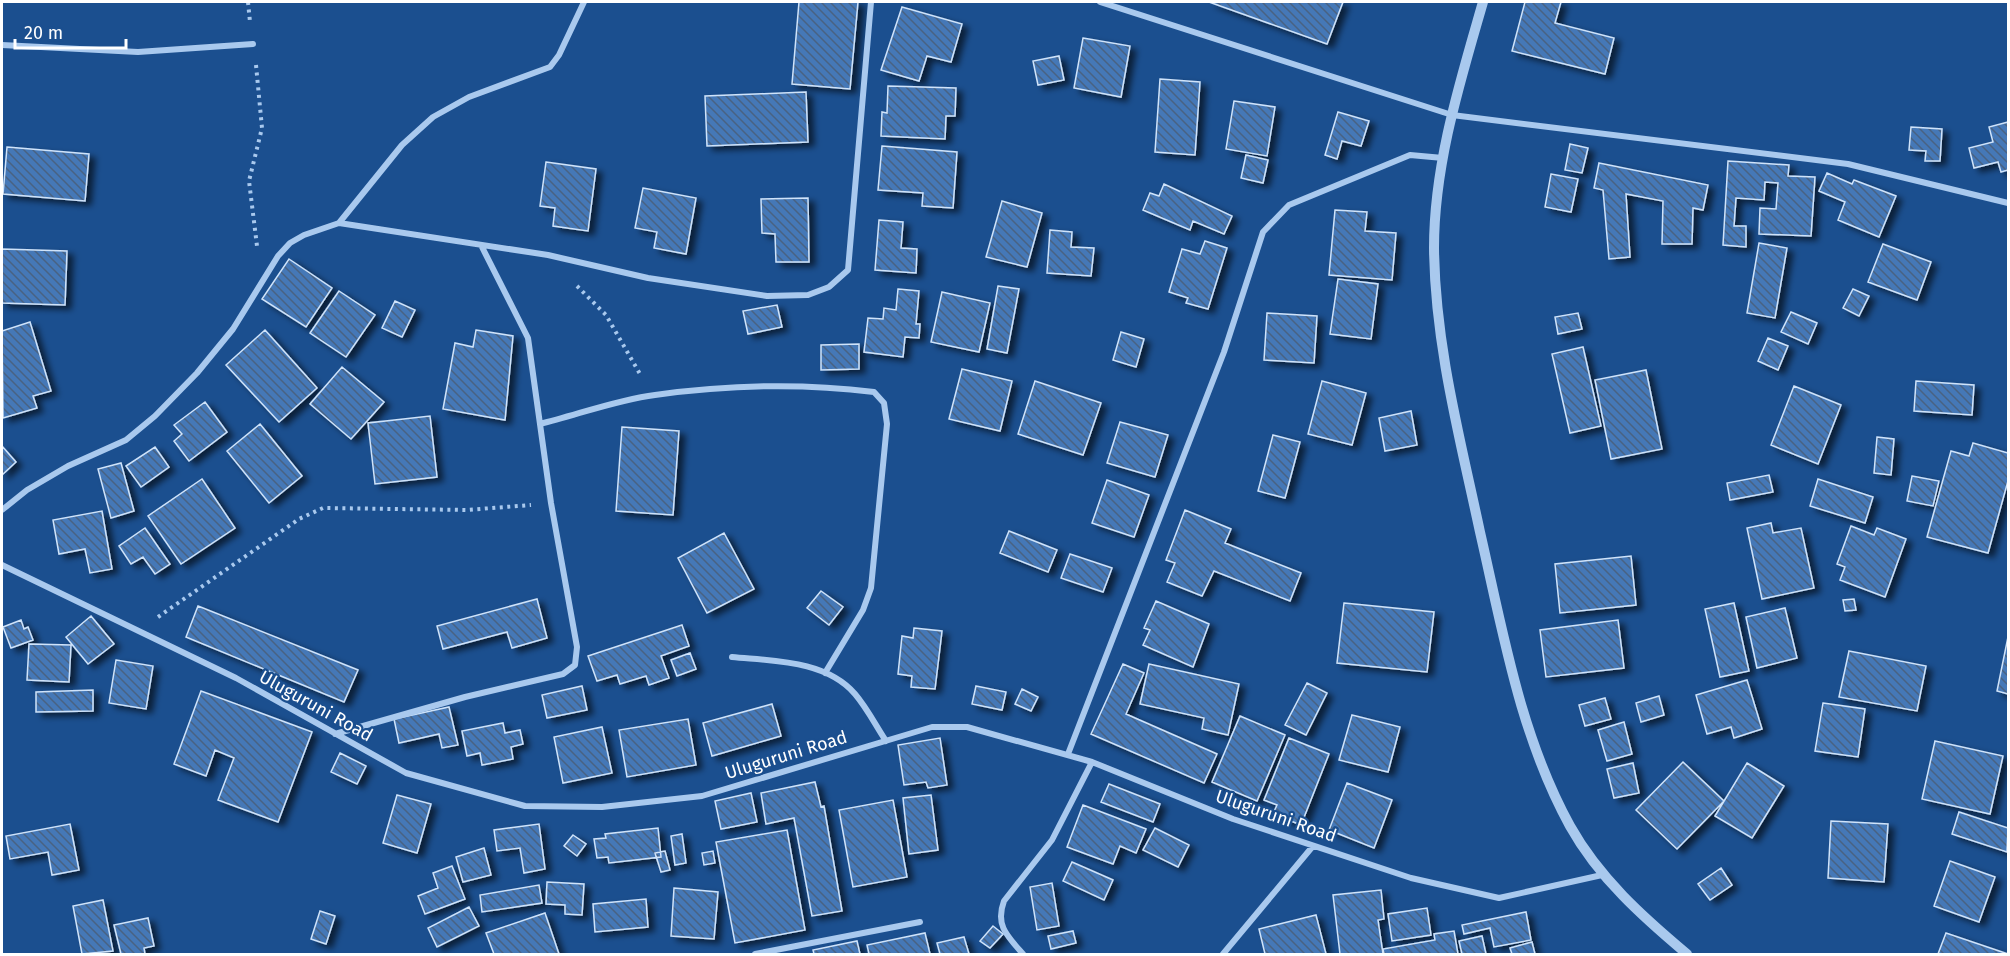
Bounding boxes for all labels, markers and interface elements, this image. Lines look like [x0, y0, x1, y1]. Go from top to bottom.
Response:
scale bar [15, 12, 126, 50]
text: 20 m [24, 22, 63, 44]
street label: Uluguruni Road [255, 666, 377, 746]
street label: Uluguruni Road [722, 726, 850, 784]
street label: Uluguruni Road [1213, 785, 1339, 847]

